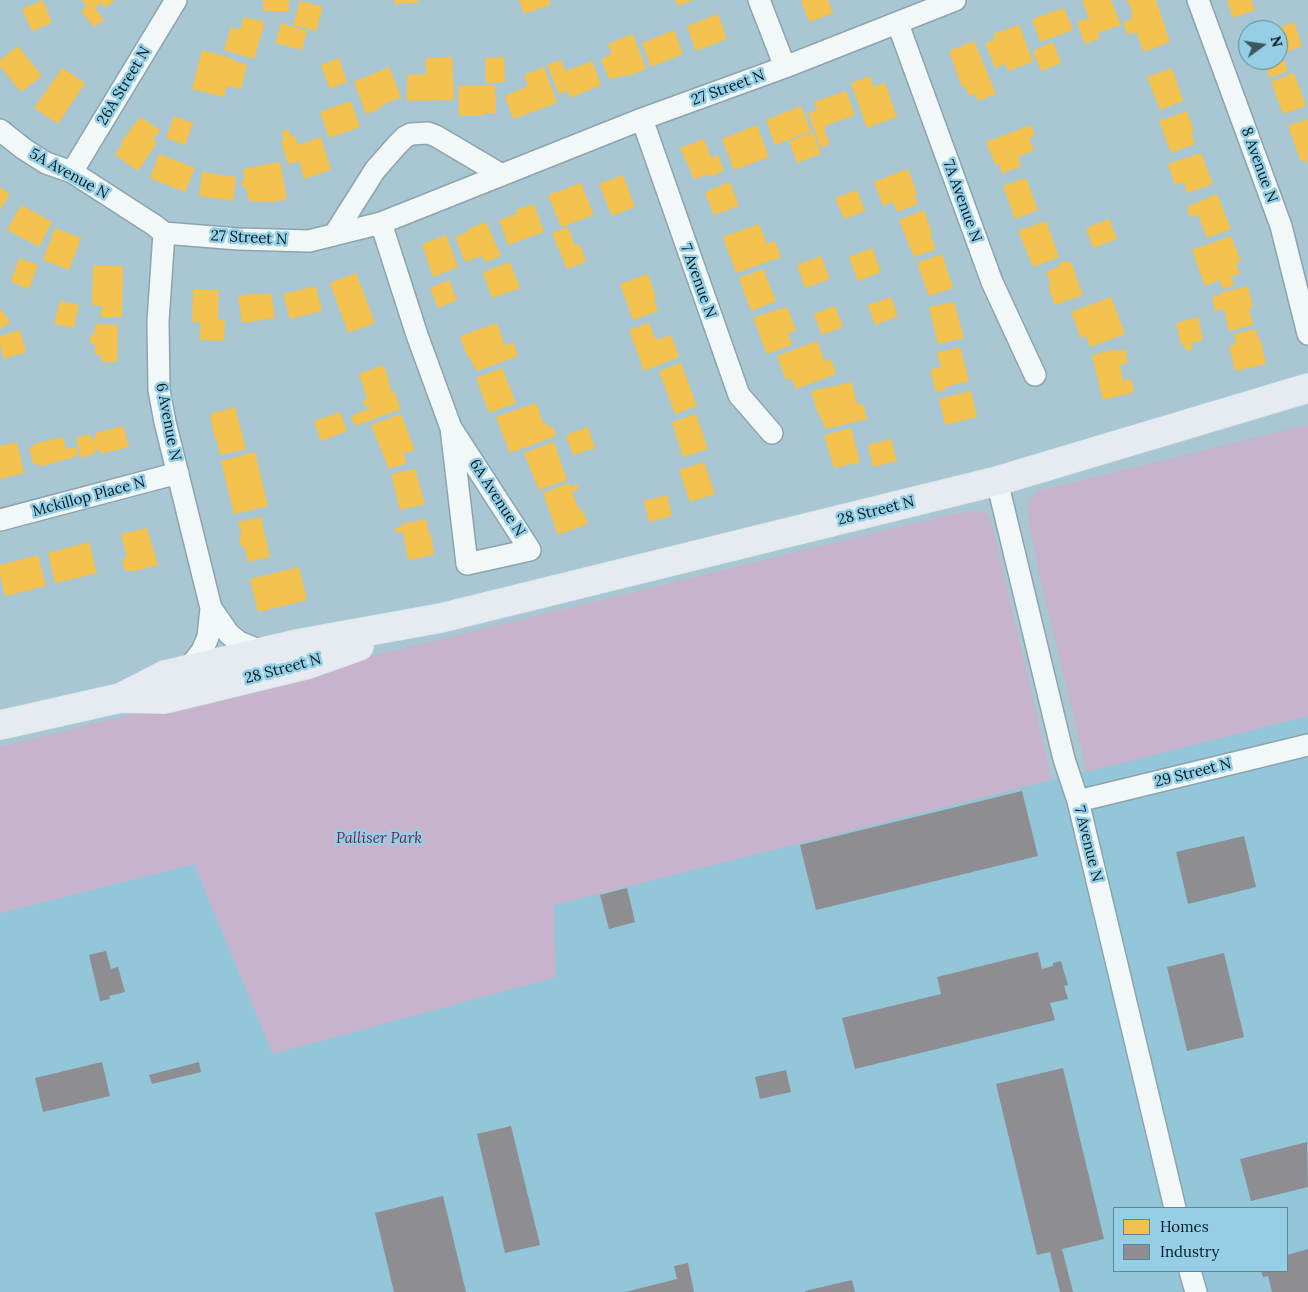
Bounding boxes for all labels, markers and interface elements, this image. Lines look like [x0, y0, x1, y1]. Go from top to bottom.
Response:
north arrow [1238, 20, 1288, 70]
text: N [1267, 34, 1287, 49]
street label: 26A Street N [94, 44, 154, 128]
street label: 27 Street N [689, 66, 767, 110]
street label: 8 Avenue N [1237, 125, 1281, 205]
street label: 5A Avenue N [26, 145, 112, 203]
street label: 7A Avenue N [939, 157, 985, 245]
street label: 27 Street N [210, 227, 288, 249]
street label: 7 Avenue N [676, 242, 720, 320]
street label: 6 Avenue N [152, 382, 184, 462]
street label: 6A Avenue N [465, 456, 529, 540]
street label: Mckillop Place N [31, 473, 147, 521]
street label: 28 Street N [836, 493, 916, 529]
street label: 28 Street N [243, 650, 323, 688]
street label: 29 Street N [1153, 755, 1233, 791]
street label: 7 Avenue N [1070, 804, 1106, 884]
park label: Palliser Park [336, 830, 422, 848]
legend [1113, 1207, 1288, 1272]
text: Homes [1160, 1217, 1209, 1236]
text: Industry [1160, 1242, 1219, 1261]

